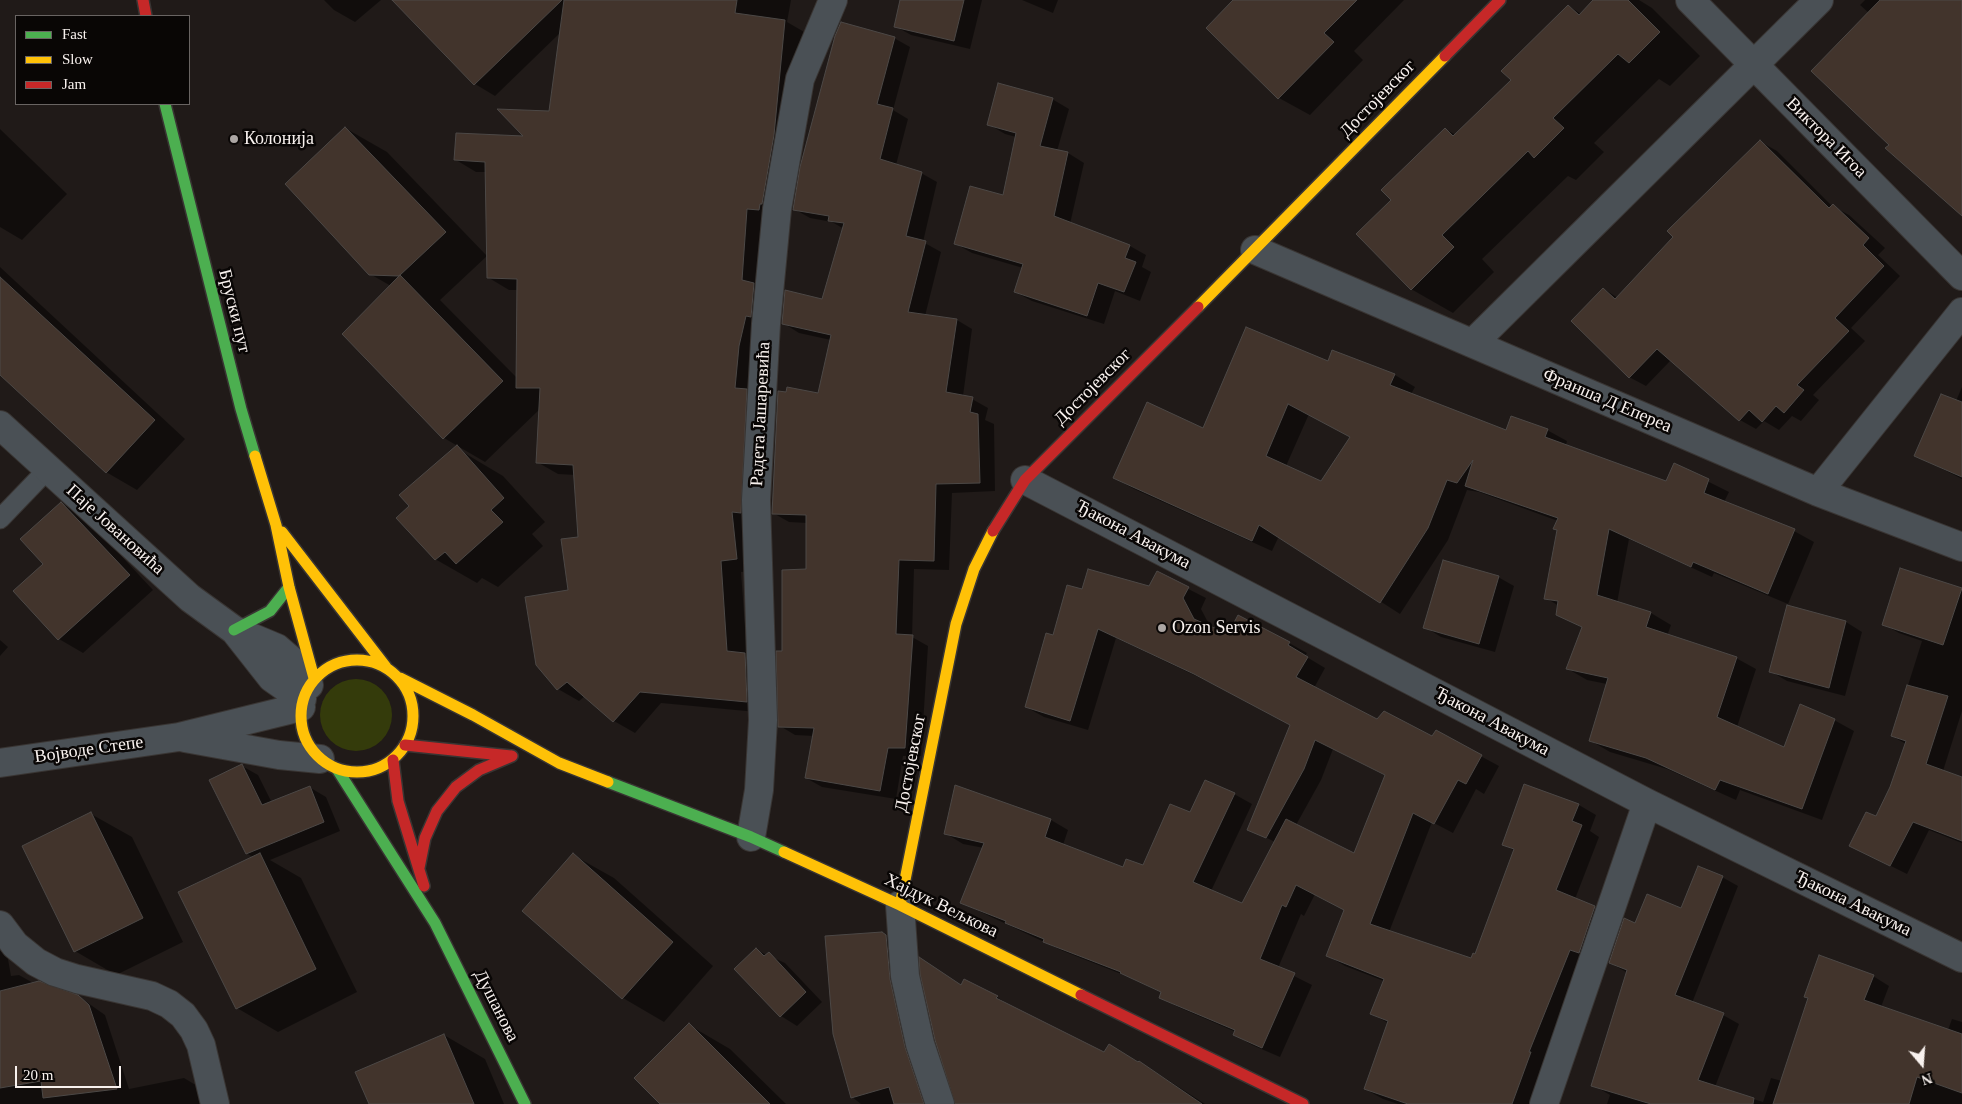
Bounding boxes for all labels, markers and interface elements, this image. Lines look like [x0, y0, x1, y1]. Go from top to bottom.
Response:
legend [15, 15, 190, 105]
text: Fast [62, 26, 87, 42]
text: Slow [62, 51, 93, 67]
street label: Достојевског [1336, 56, 1420, 142]
text: Jam [62, 76, 86, 92]
street label: Виктора Игоа [1781, 93, 1871, 183]
place label: Колонија [244, 128, 314, 150]
marker: Колонија [228, 133, 240, 145]
street label: Бруски пут [213, 267, 255, 355]
street label: Радета Јашаревића [746, 341, 776, 487]
street label: Достојевског [1050, 344, 1136, 430]
street label: Франша Д Епереа [1539, 364, 1675, 438]
street label: Паје Јовановића [62, 480, 168, 580]
street label: Ђакона Авакума [1072, 496, 1194, 574]
place label: Ozon Servis [1172, 617, 1260, 639]
marker: Ozon Servis [1156, 622, 1168, 634]
street label: Ђакона Авакума [1431, 683, 1553, 761]
street label: Достојевског [891, 712, 931, 814]
street label: Војводе Степе [33, 732, 145, 768]
street label: Ђакона Авакума [1792, 867, 1914, 941]
street label: Хајдук Вељкова [881, 869, 1001, 943]
street label: Душанова [469, 966, 523, 1046]
north arrow [1897, 1039, 1947, 1089]
scale bar [18, 1056, 124, 1088]
text: 20 m [23, 1067, 53, 1083]
text: N [1920, 1070, 1934, 1087]

